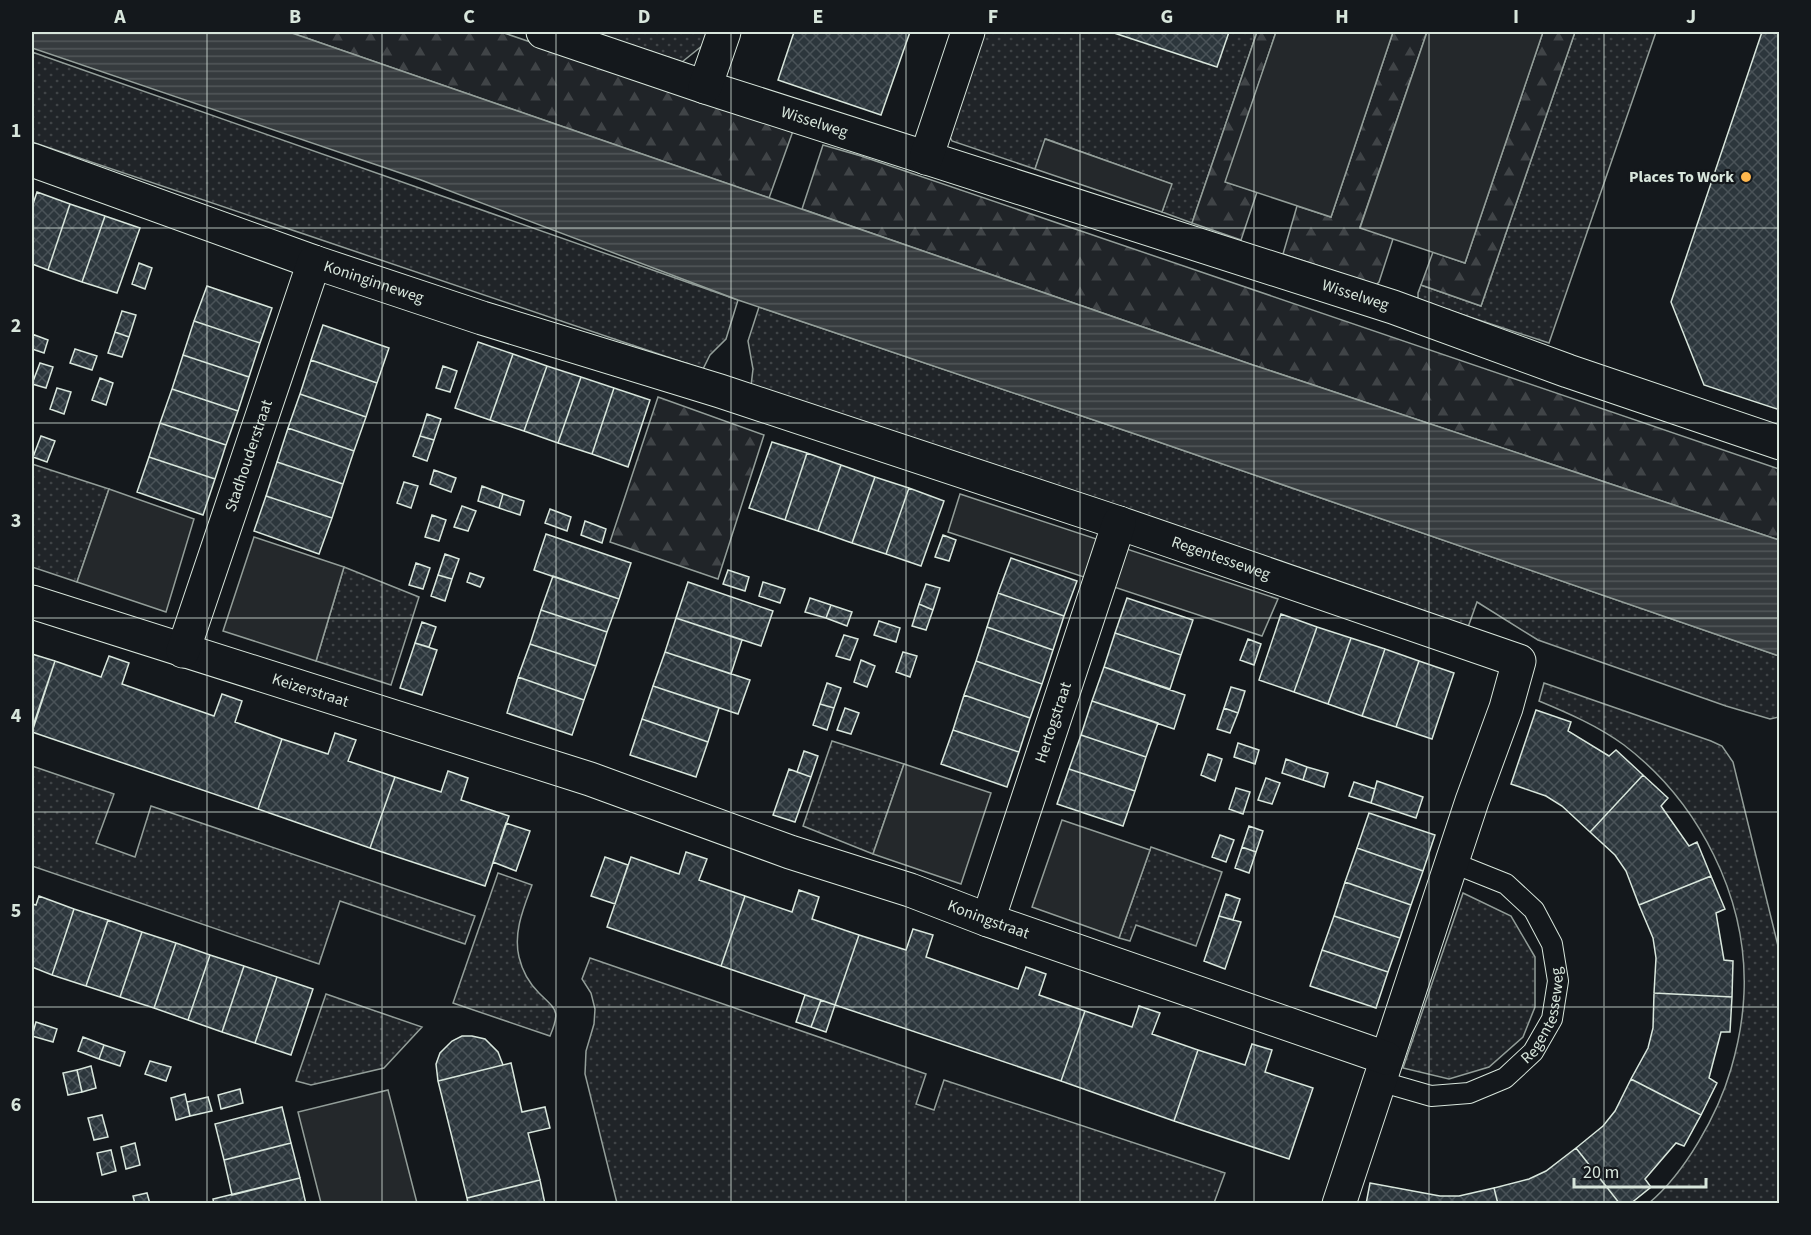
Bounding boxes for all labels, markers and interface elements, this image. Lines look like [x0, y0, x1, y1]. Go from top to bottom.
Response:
text: A [113, 3, 126, 31]
text: B [289, 3, 301, 31]
text: C [463, 3, 475, 31]
text: D [638, 3, 650, 31]
text: E [813, 3, 823, 31]
text: F [988, 3, 998, 31]
text: G [1161, 3, 1173, 31]
text: H [1335, 3, 1349, 31]
text: I [1513, 3, 1519, 31]
text: J [1686, 3, 1696, 31]
street label: Wisselweg [778, 101, 851, 143]
text: 1 [11, 117, 21, 145]
place label: Places To Work [1629, 166, 1734, 188]
marker: Places To Work [1739, 170, 1753, 184]
street label: Koninginneweg [321, 255, 427, 309]
street label: Wisselweg [1319, 274, 1392, 316]
text: 2 [11, 312, 21, 340]
street label: Stadhouderstraat [220, 396, 278, 515]
text: 3 [11, 507, 21, 535]
street label: Regentesseweg [1169, 531, 1273, 585]
street label: Keizerstraat [269, 668, 352, 713]
street label: Hertogstraat [1030, 678, 1077, 766]
text: 4 [11, 702, 22, 730]
street label: Koningstraat [944, 894, 1033, 945]
text: 5 [11, 897, 21, 925]
street label: Regentesseweg [1516, 966, 1569, 1069]
text: 6 [11, 1091, 21, 1119]
scale bar [1574, 1151, 1706, 1189]
text: 20 m [1583, 1160, 1619, 1185]

